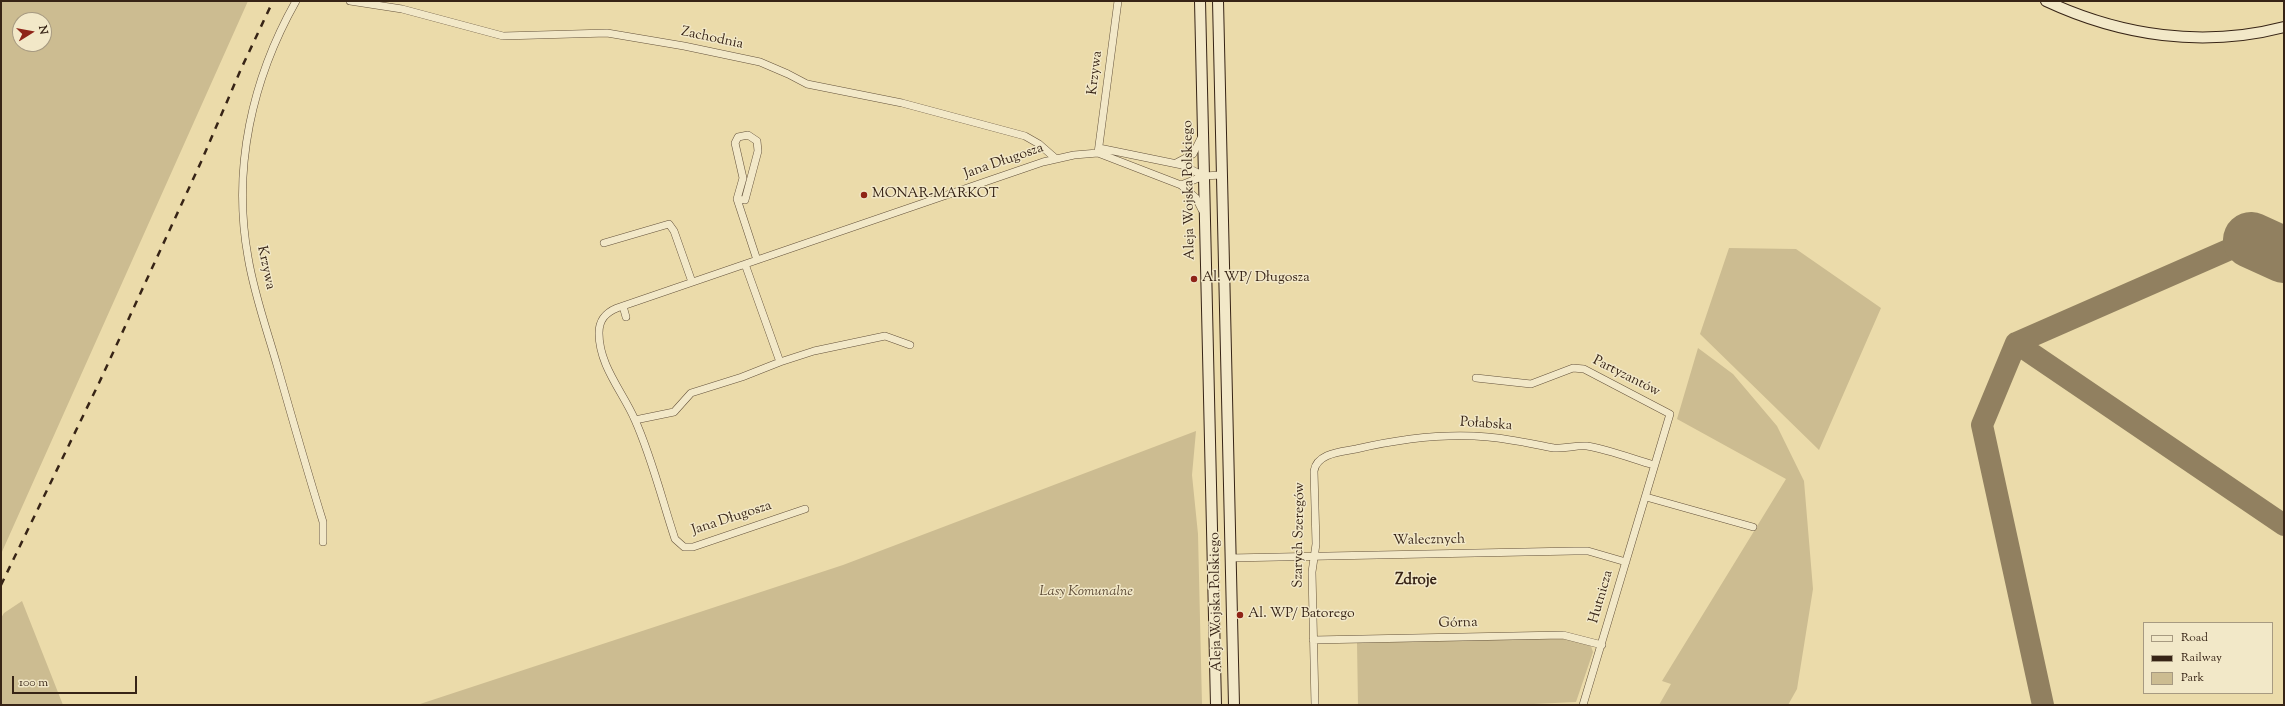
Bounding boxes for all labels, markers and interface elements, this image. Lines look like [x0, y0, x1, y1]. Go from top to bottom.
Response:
north arrow [12, 12, 52, 52]
text: N [34, 24, 51, 36]
street label: Zachodnia [680, 24, 744, 54]
street label: Krzywa [1085, 50, 1107, 96]
street label: Aleja Wojska Polskiego [1180, 120, 1200, 260]
street label: Jana Długosza [962, 141, 1046, 183]
place label: MONAR-MARKOT [872, 187, 999, 203]
marker: MONAR-MARKOT [859, 190, 869, 200]
street label: Krzywa [252, 245, 278, 291]
place label: Al. WP/ Długosza [1202, 271, 1310, 287]
marker: Al. WP/ Długosza [1189, 274, 1199, 284]
street label: Partyzantów [1590, 353, 1662, 401]
street label: Połabska [1459, 415, 1513, 435]
street label: Szarych Szeregów [1291, 482, 1309, 588]
street label: Jana Długosza [690, 498, 774, 540]
street label: Aleja Wojska Polskiego [1207, 532, 1227, 672]
street label: Walecznych [1393, 532, 1465, 550]
street label: Hutnicza [1586, 569, 1618, 625]
district label: Zdroje [1395, 572, 1437, 590]
park label: Lasy Komunalne [1039, 585, 1133, 601]
place label: Al. WP/ Batorego [1248, 607, 1355, 623]
marker: Al. WP/ Batorego [1235, 610, 1245, 620]
street label: Górna [1438, 615, 1478, 633]
legend [2143, 622, 2273, 694]
text: Road [2181, 629, 2208, 647]
text: Railway [2181, 649, 2222, 667]
scale bar [14, 668, 139, 694]
text: Park [2181, 669, 2204, 687]
text: 100 m [19, 674, 48, 692]

